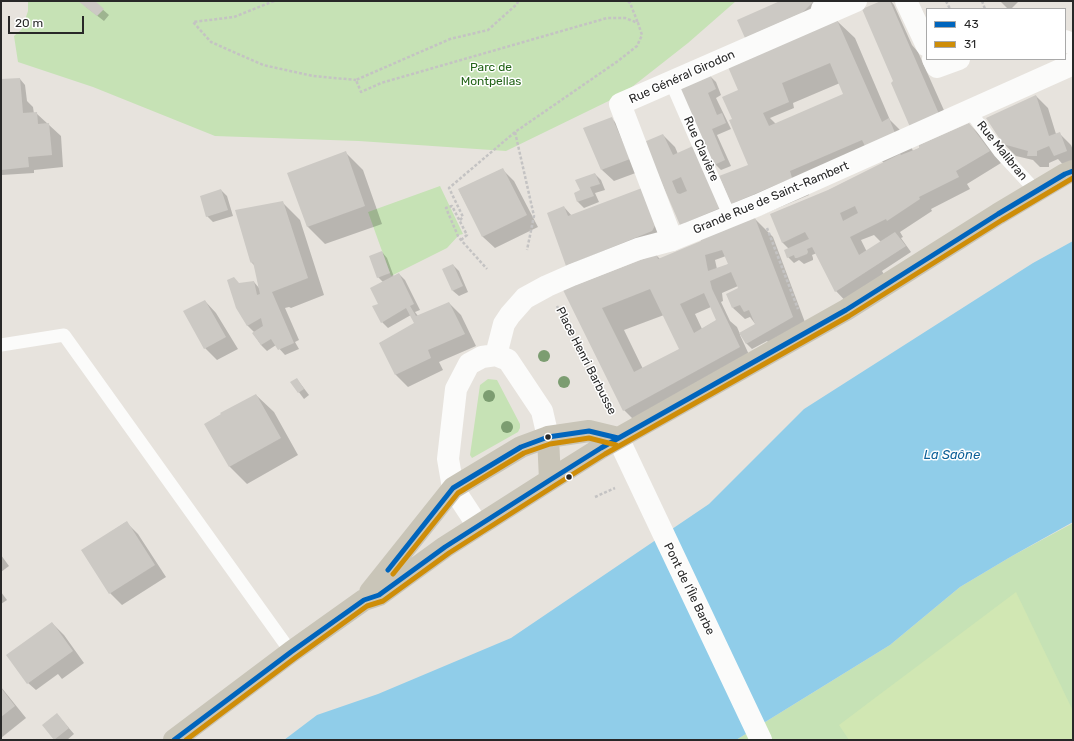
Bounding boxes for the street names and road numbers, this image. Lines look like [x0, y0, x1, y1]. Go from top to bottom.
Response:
street label: Rue Général Girodon [627, 47, 737, 107]
street label: Rue Clavière [680, 114, 722, 184]
street label: Rue Malibran [974, 118, 1030, 184]
street label: Grande Rue de Saint-Rambert [691, 159, 851, 237]
street label: Place Henri Barbusse [553, 305, 619, 417]
street label: Pont de l'Île Barbe [660, 541, 718, 637]

